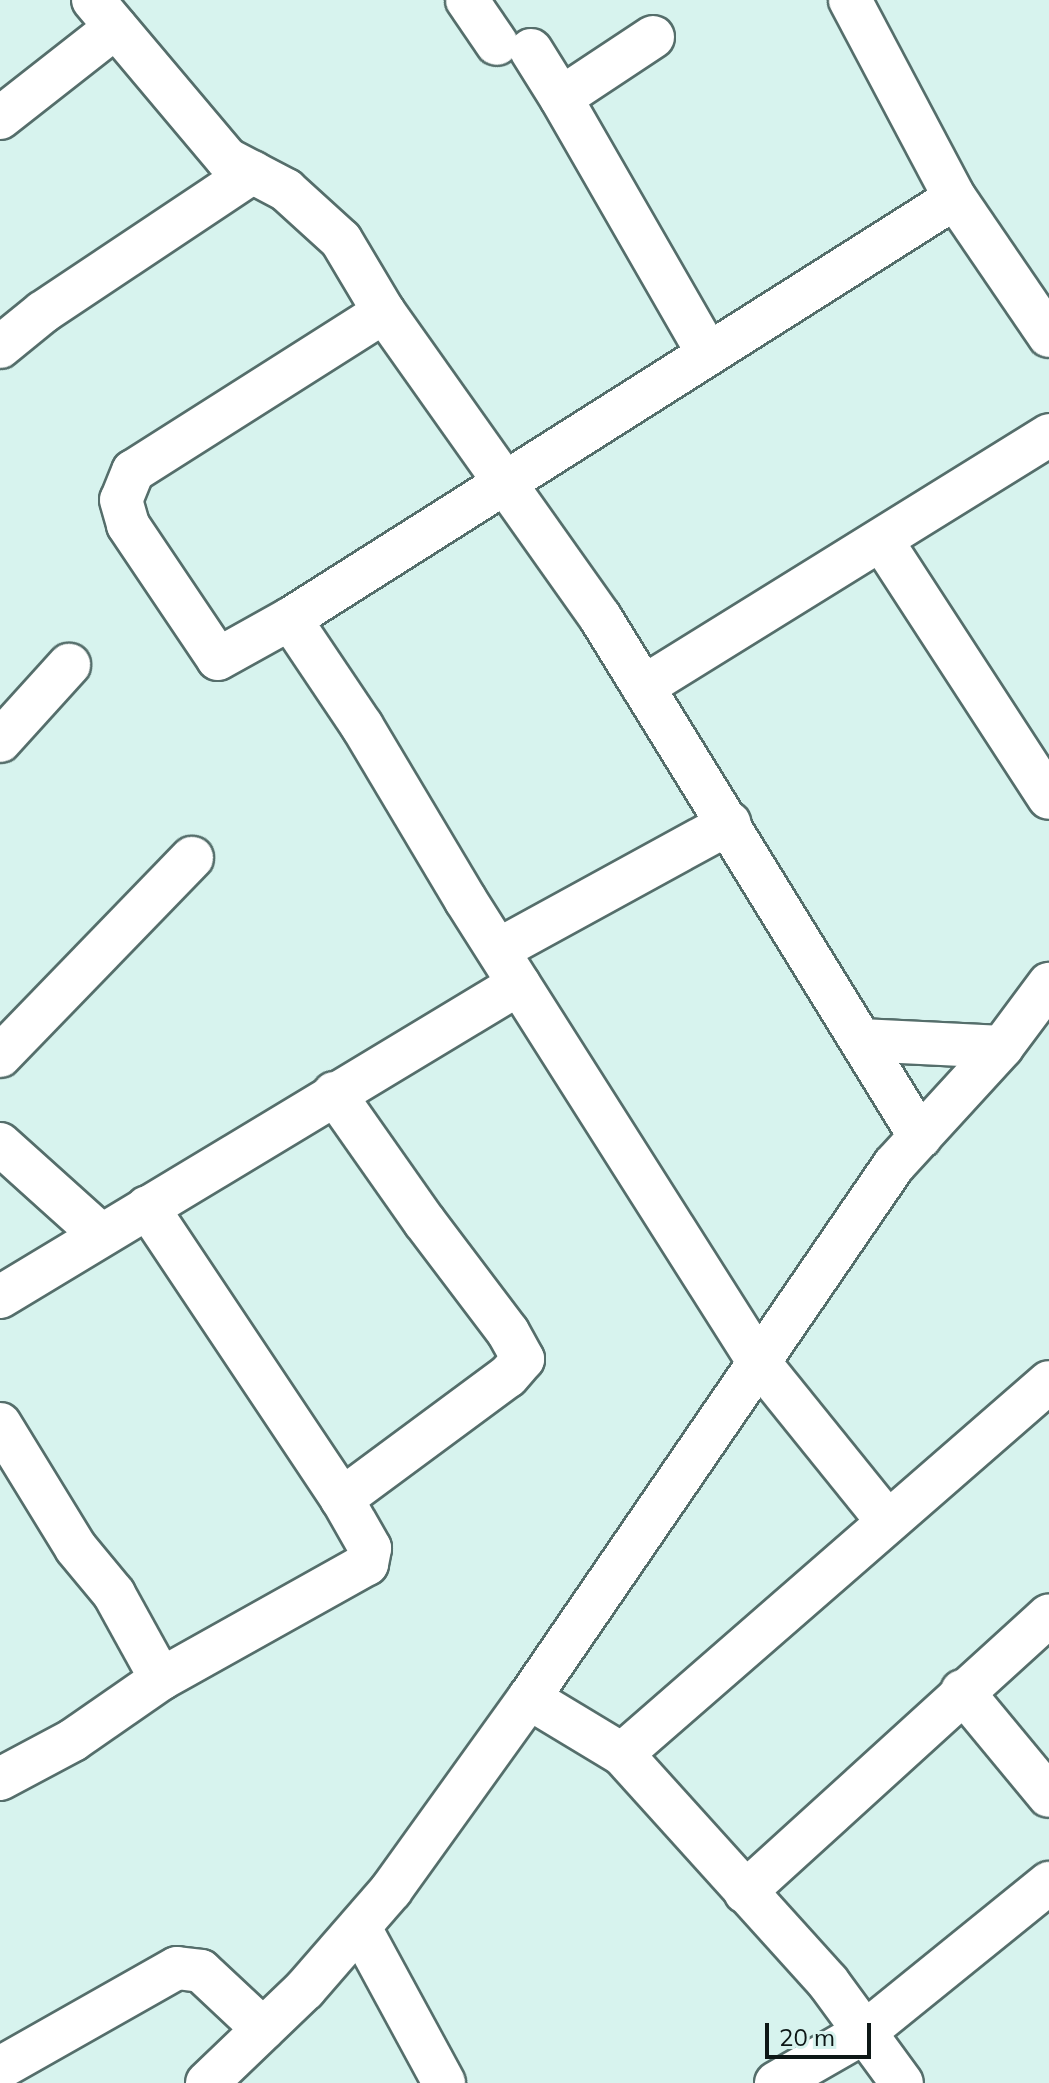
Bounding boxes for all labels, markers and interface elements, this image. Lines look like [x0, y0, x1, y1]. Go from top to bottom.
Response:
scale bar [769, 2007, 875, 2057]
text: 20 m [779, 2022, 835, 2052]

